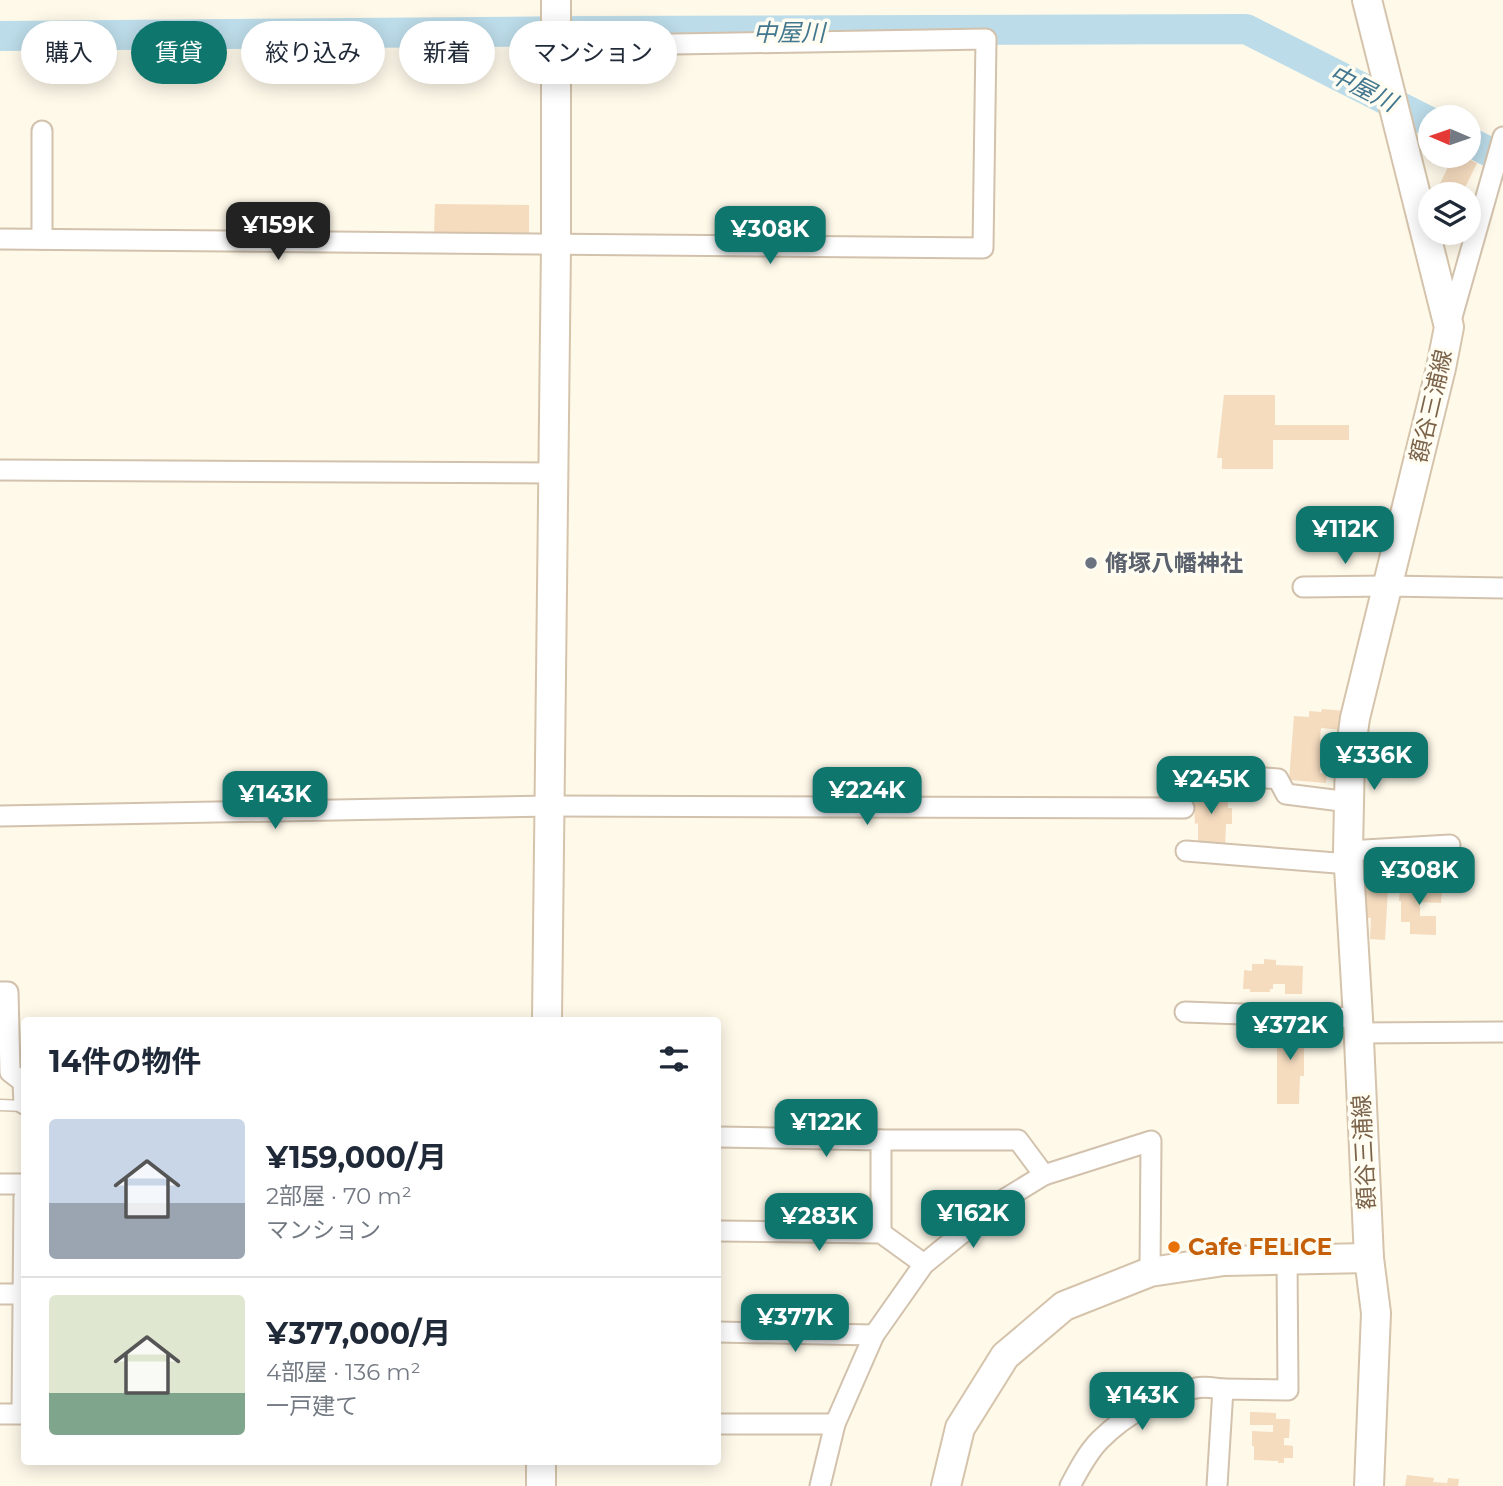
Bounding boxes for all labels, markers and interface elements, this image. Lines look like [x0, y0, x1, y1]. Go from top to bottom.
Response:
water label: 中屋川 [753, 18, 828, 47]
chip: 購入 [21, 21, 117, 84]
chip: 賃貸 [131, 21, 227, 84]
chip: 絞り込み [241, 21, 385, 84]
chip: 新着 [399, 21, 495, 84]
chip: マンション [509, 21, 677, 84]
water label: 中屋川 [1324, 59, 1404, 119]
north arrow [1418, 105, 1480, 168]
map controls [1418, 105, 1481, 245]
button: layers [1418, 182, 1481, 245]
pin: ¥159K [229, 202, 327, 262]
pin: ¥308K [721, 206, 819, 266]
text: ¥159K [242, 211, 314, 239]
text: ¥308K [731, 215, 809, 243]
street label: 額谷三浦線 [1404, 347, 1458, 465]
pin: ¥112K [1296, 506, 1394, 566]
text: ¥112K [1312, 515, 1378, 543]
place label: 脩塚八幡神社 [1105, 549, 1243, 577]
marker: 脩塚八幡神社 [1083, 555, 1099, 571]
pin: ¥336K [1325, 732, 1423, 792]
text: ¥336K [1336, 741, 1412, 769]
pin: ¥245K [1162, 756, 1260, 816]
text: ¥245K [1173, 765, 1249, 793]
pin: ¥224K [818, 768, 916, 827]
pin: ¥143K [226, 772, 324, 831]
text: ¥224K [829, 776, 905, 804]
text: ¥143K [239, 780, 311, 808]
pin: ¥308K [1370, 848, 1468, 907]
text: ¥308K [1380, 856, 1458, 884]
pin: ¥372K [1241, 1002, 1339, 1062]
text: ¥372K [1252, 1011, 1328, 1039]
icon: filters [655, 1040, 693, 1078]
text: 14件の物件 [49, 1043, 201, 1080]
street label: 額谷三浦線 [1347, 1094, 1381, 1210]
pin: ¥122K [777, 1100, 875, 1159]
text: ¥122K [791, 1108, 861, 1136]
text: ¥159,000/月 [266, 1139, 447, 1176]
icon: home [105, 1147, 189, 1231]
text: 2部屋 · 70 m² [266, 1182, 412, 1210]
pin: ¥162K [924, 1190, 1022, 1250]
pin: ¥283K [770, 1194, 868, 1253]
text: ¥162K [937, 1199, 1009, 1227]
text: ¥283K [781, 1202, 857, 1230]
text: マンション [266, 1216, 381, 1244]
place label: Cafe FELICE [1188, 1233, 1332, 1261]
marker: Cafe FELICE [1166, 1239, 1182, 1255]
pin: ¥377K [746, 1294, 844, 1354]
text: ¥377K [757, 1303, 833, 1331]
text: ¥377,000/月 [266, 1315, 451, 1352]
icon: home [105, 1323, 189, 1407]
text: 4部屋 · 136 m² [266, 1358, 421, 1386]
pin: ¥143K [1093, 1372, 1191, 1432]
text: ¥143K [1106, 1381, 1178, 1409]
text: 一戸建て [266, 1392, 358, 1420]

